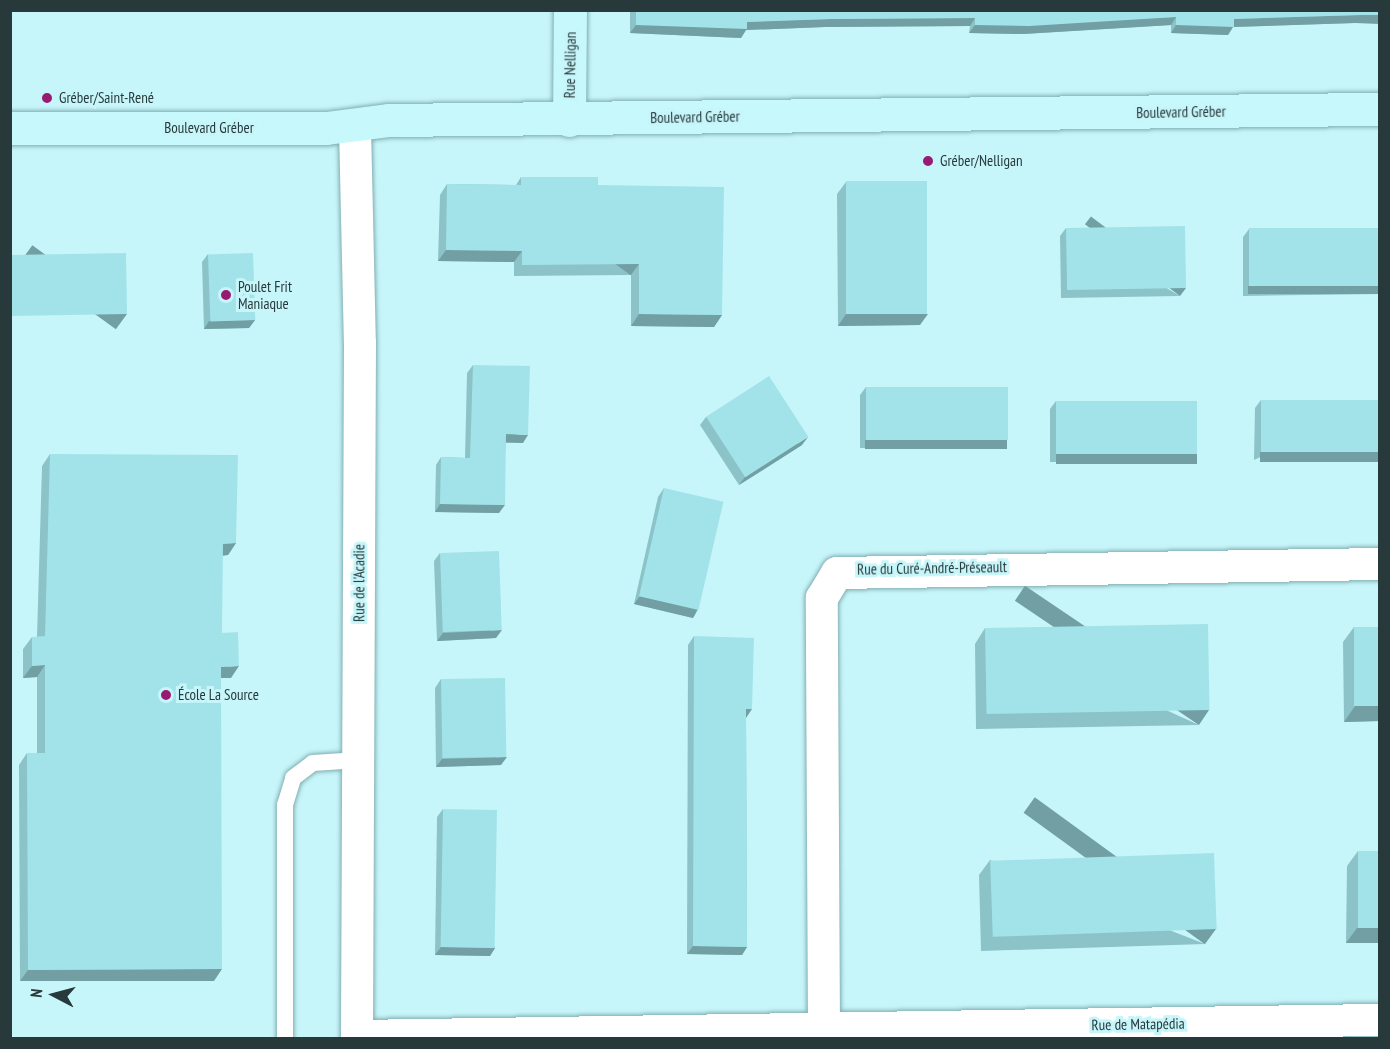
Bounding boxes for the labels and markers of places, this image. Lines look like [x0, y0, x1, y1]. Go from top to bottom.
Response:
place label: Gréber/Saint-René [59, 89, 154, 107]
marker: Gréber/Saint-René [40, 91, 54, 105]
place label: Gréber/Nelligan [940, 152, 1022, 170]
marker: Gréber/Nelligan [921, 154, 935, 168]
place label: Poulet Frit Maniaque [238, 277, 292, 312]
marker: Poulet Frit Maniaque [219, 288, 233, 302]
place label: École La Source [178, 686, 259, 704]
marker: École La Source [159, 688, 173, 702]

